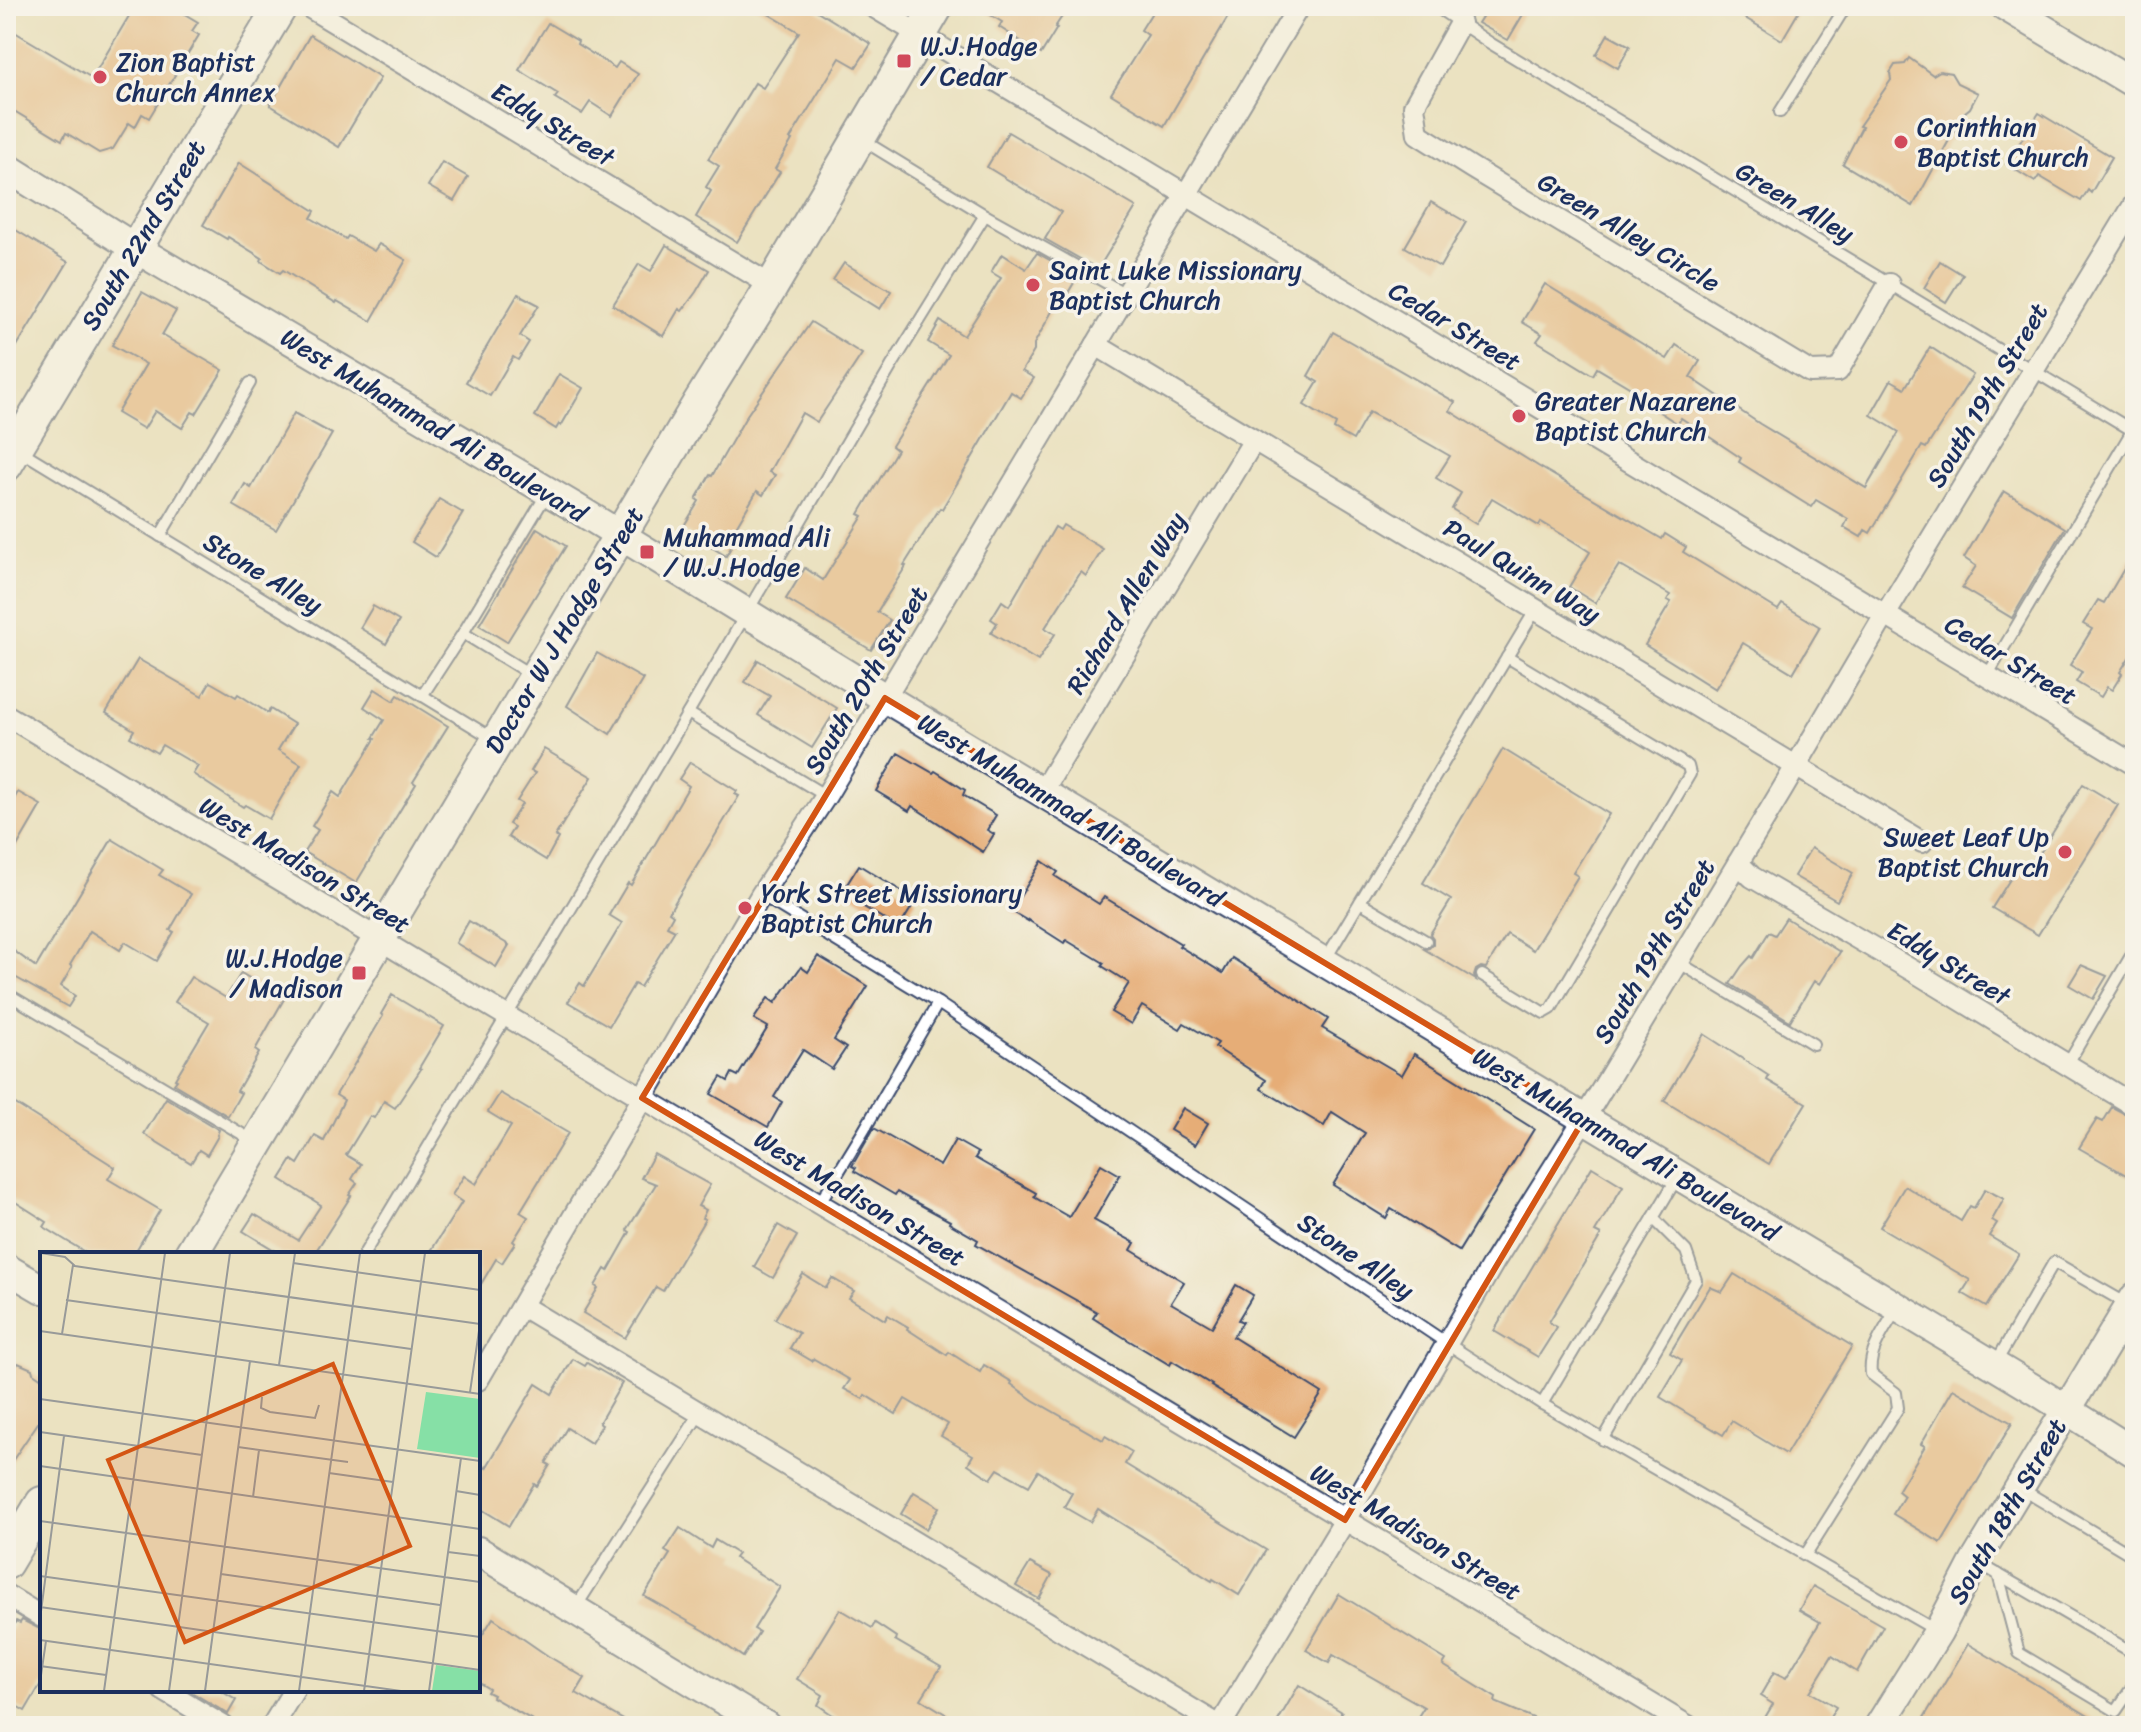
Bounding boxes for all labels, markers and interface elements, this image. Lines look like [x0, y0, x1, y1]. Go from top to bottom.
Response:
place label: W.J.Hodge / Cedar [920, 23, 1038, 99]
place label: Zion Baptist Church Annex [116, 39, 276, 115]
marker: W.J.Hodge / Cedar [895, 52, 913, 70]
marker: Zion Baptist Church Annex [91, 68, 109, 86]
street label: Eddy Street [482, 69, 625, 180]
place label: Corinthian Baptist Church [1917, 104, 2089, 180]
street label: South 22nd Street [68, 130, 218, 340]
marker: Corinthian Baptist Church [1892, 133, 1910, 151]
street label: Green Alley [1726, 148, 1864, 256]
street label: Green Alley Circle [1529, 159, 1729, 305]
place label: Saint Luke Missionary Baptist Church [1049, 247, 1302, 323]
street label: Cedar Street [1380, 268, 1530, 384]
marker: Saint Luke Missionary Baptist Church [1024, 276, 1042, 294]
street label: South 19th Street [1913, 293, 2061, 497]
street label: West Muhammad Ali Boulevard [271, 315, 599, 536]
place label: Greater Nazarene Baptist Church [1535, 378, 1737, 454]
marker: Greater Nazarene Baptist Church [1510, 407, 1528, 425]
street label: Doctor W J Hodge Street [471, 497, 657, 763]
street label: Richard Allen Way [1053, 502, 1199, 703]
street label: Paul Quinn Way [1434, 506, 1610, 637]
place label: Muhammad Ali / W.J.Hodge [663, 514, 831, 590]
street label: Stone Alley [194, 519, 332, 627]
marker: Muhammad Ali / W.J.Hodge [638, 543, 656, 561]
street label: South 20th Street [791, 576, 941, 784]
street label: Cedar Street [1936, 602, 2086, 718]
street label: West Muhammad Ali Boulevard [908, 700, 1236, 921]
street label: West Madison Street [190, 783, 420, 947]
place label: Sweet Leaf Up Baptist Church [1877, 814, 2049, 890]
marker: Sweet Leaf Up Baptist Church [2056, 843, 2074, 861]
street label: South 19th Street [1580, 849, 1728, 1053]
place label: York Street Missionary Baptist Church [761, 870, 1022, 946]
marker: York Street Missionary Baptist Church [736, 899, 754, 917]
street label: Eddy Street [1878, 908, 2021, 1019]
place label: W.J.Hodge / Madison [225, 935, 343, 1011]
marker: W.J.Hodge / Madison [350, 964, 368, 982]
street label: West Muhammad Ali Boulevard [1463, 1034, 1791, 1255]
street label: West Madison Street [745, 1116, 975, 1280]
street label: Stone Alley [1288, 1200, 1424, 1313]
inset map [40, 1252, 480, 1692]
street label: South 18th Street [1935, 1409, 2079, 1613]
street label: West Madison Street [1301, 1450, 1531, 1614]

